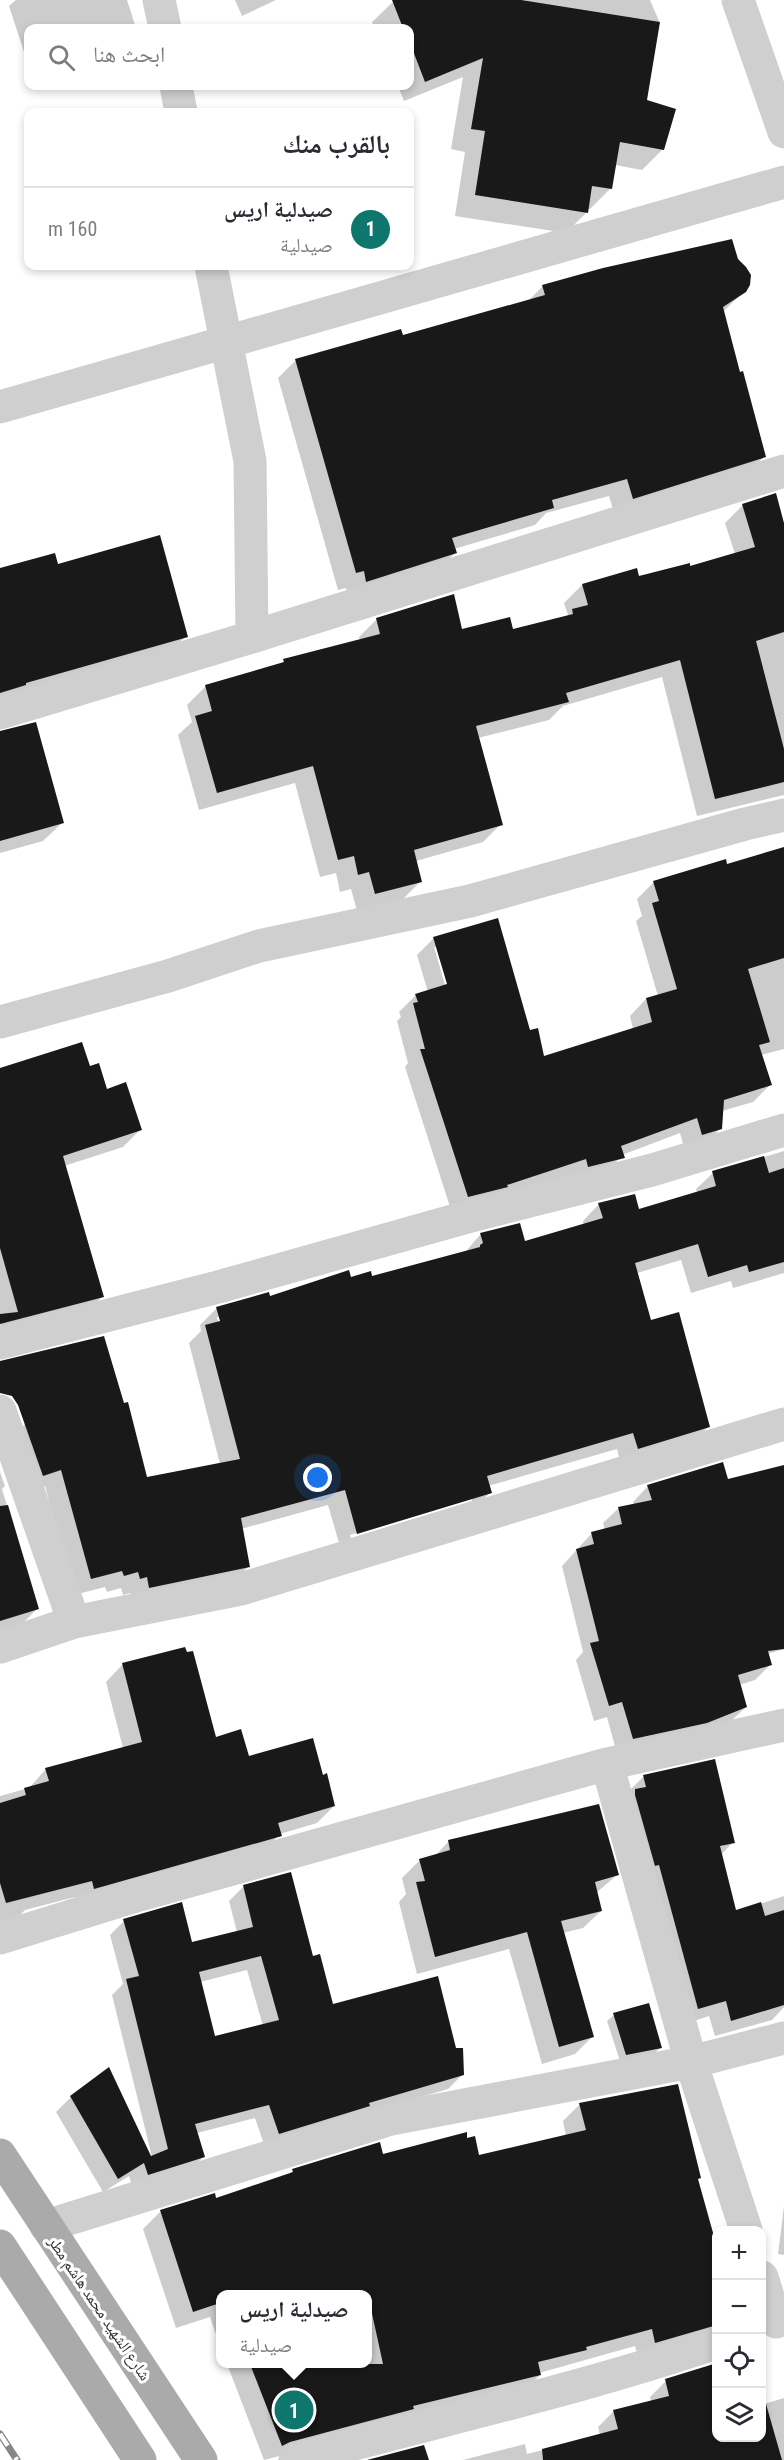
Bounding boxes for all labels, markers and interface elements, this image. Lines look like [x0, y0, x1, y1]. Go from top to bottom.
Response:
search box [24, 24, 414, 90]
icon: search [45, 41, 78, 74]
text: ابحث هنا [93, 42, 165, 67]
text: بالقرب منك [283, 129, 390, 159]
text: صيدلية اريس [224, 197, 333, 222]
text: 160 m [48, 217, 97, 241]
text: 1 [365, 217, 376, 241]
text: صيدلية [280, 233, 333, 257]
your location [303, 1463, 332, 1492]
map controls [712, 2226, 766, 2442]
button: + [712, 2226, 766, 2280]
street label: شارع الشهيد محمد هاشم مطر [43, 2232, 155, 2384]
button: − [712, 2280, 766, 2334]
popup [216, 2290, 372, 2368]
text: صيدلية اريس [239, 2297, 349, 2322]
text: صيدلية [239, 2333, 292, 2357]
button: locate [712, 2334, 766, 2388]
pin: 1 [274, 2388, 314, 2432]
button: layers [712, 2388, 766, 2442]

